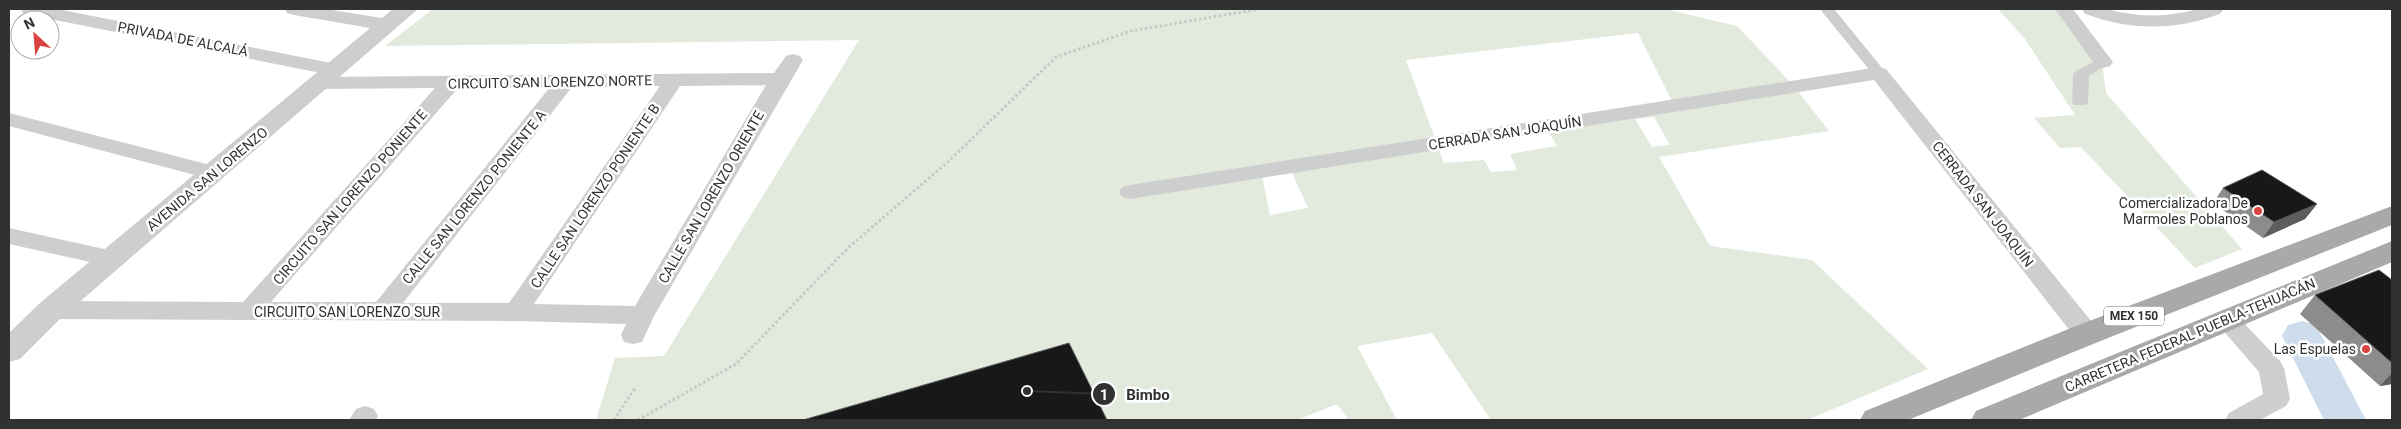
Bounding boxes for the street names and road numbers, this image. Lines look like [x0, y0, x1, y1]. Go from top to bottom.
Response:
street label: PRIVADA DE ALCALÁ [117, 18, 250, 59]
street label: CIRCUITO SAN LORENZO NORTE [448, 72, 652, 92]
street label: CALLE SAN LORENZO PONIENTE B [527, 101, 663, 291]
street label: CIRCUITO SAN LORENZO PONIENTE [270, 106, 430, 288]
street label: CALLE SAN LORENZO PONIENTE A [399, 107, 549, 287]
street label: CALLE SAN LORENZO ORIENTE [655, 108, 767, 286]
street label: CERRADA SAN JOAQUÍN [1427, 112, 1583, 153]
street label: AVENIDA SAN LORENZO [143, 124, 271, 234]
street label: CERRADA SAN JOAQUÍN [1929, 137, 2038, 270]
street label: CARRETERA FEDERAL PUEBLA-TEHUACÁN [2062, 274, 2318, 395]
street label: CIRCUITO SAN LORENZO SUR [254, 304, 440, 320]
road number: MEX 150 [2104, 306, 2164, 326]

